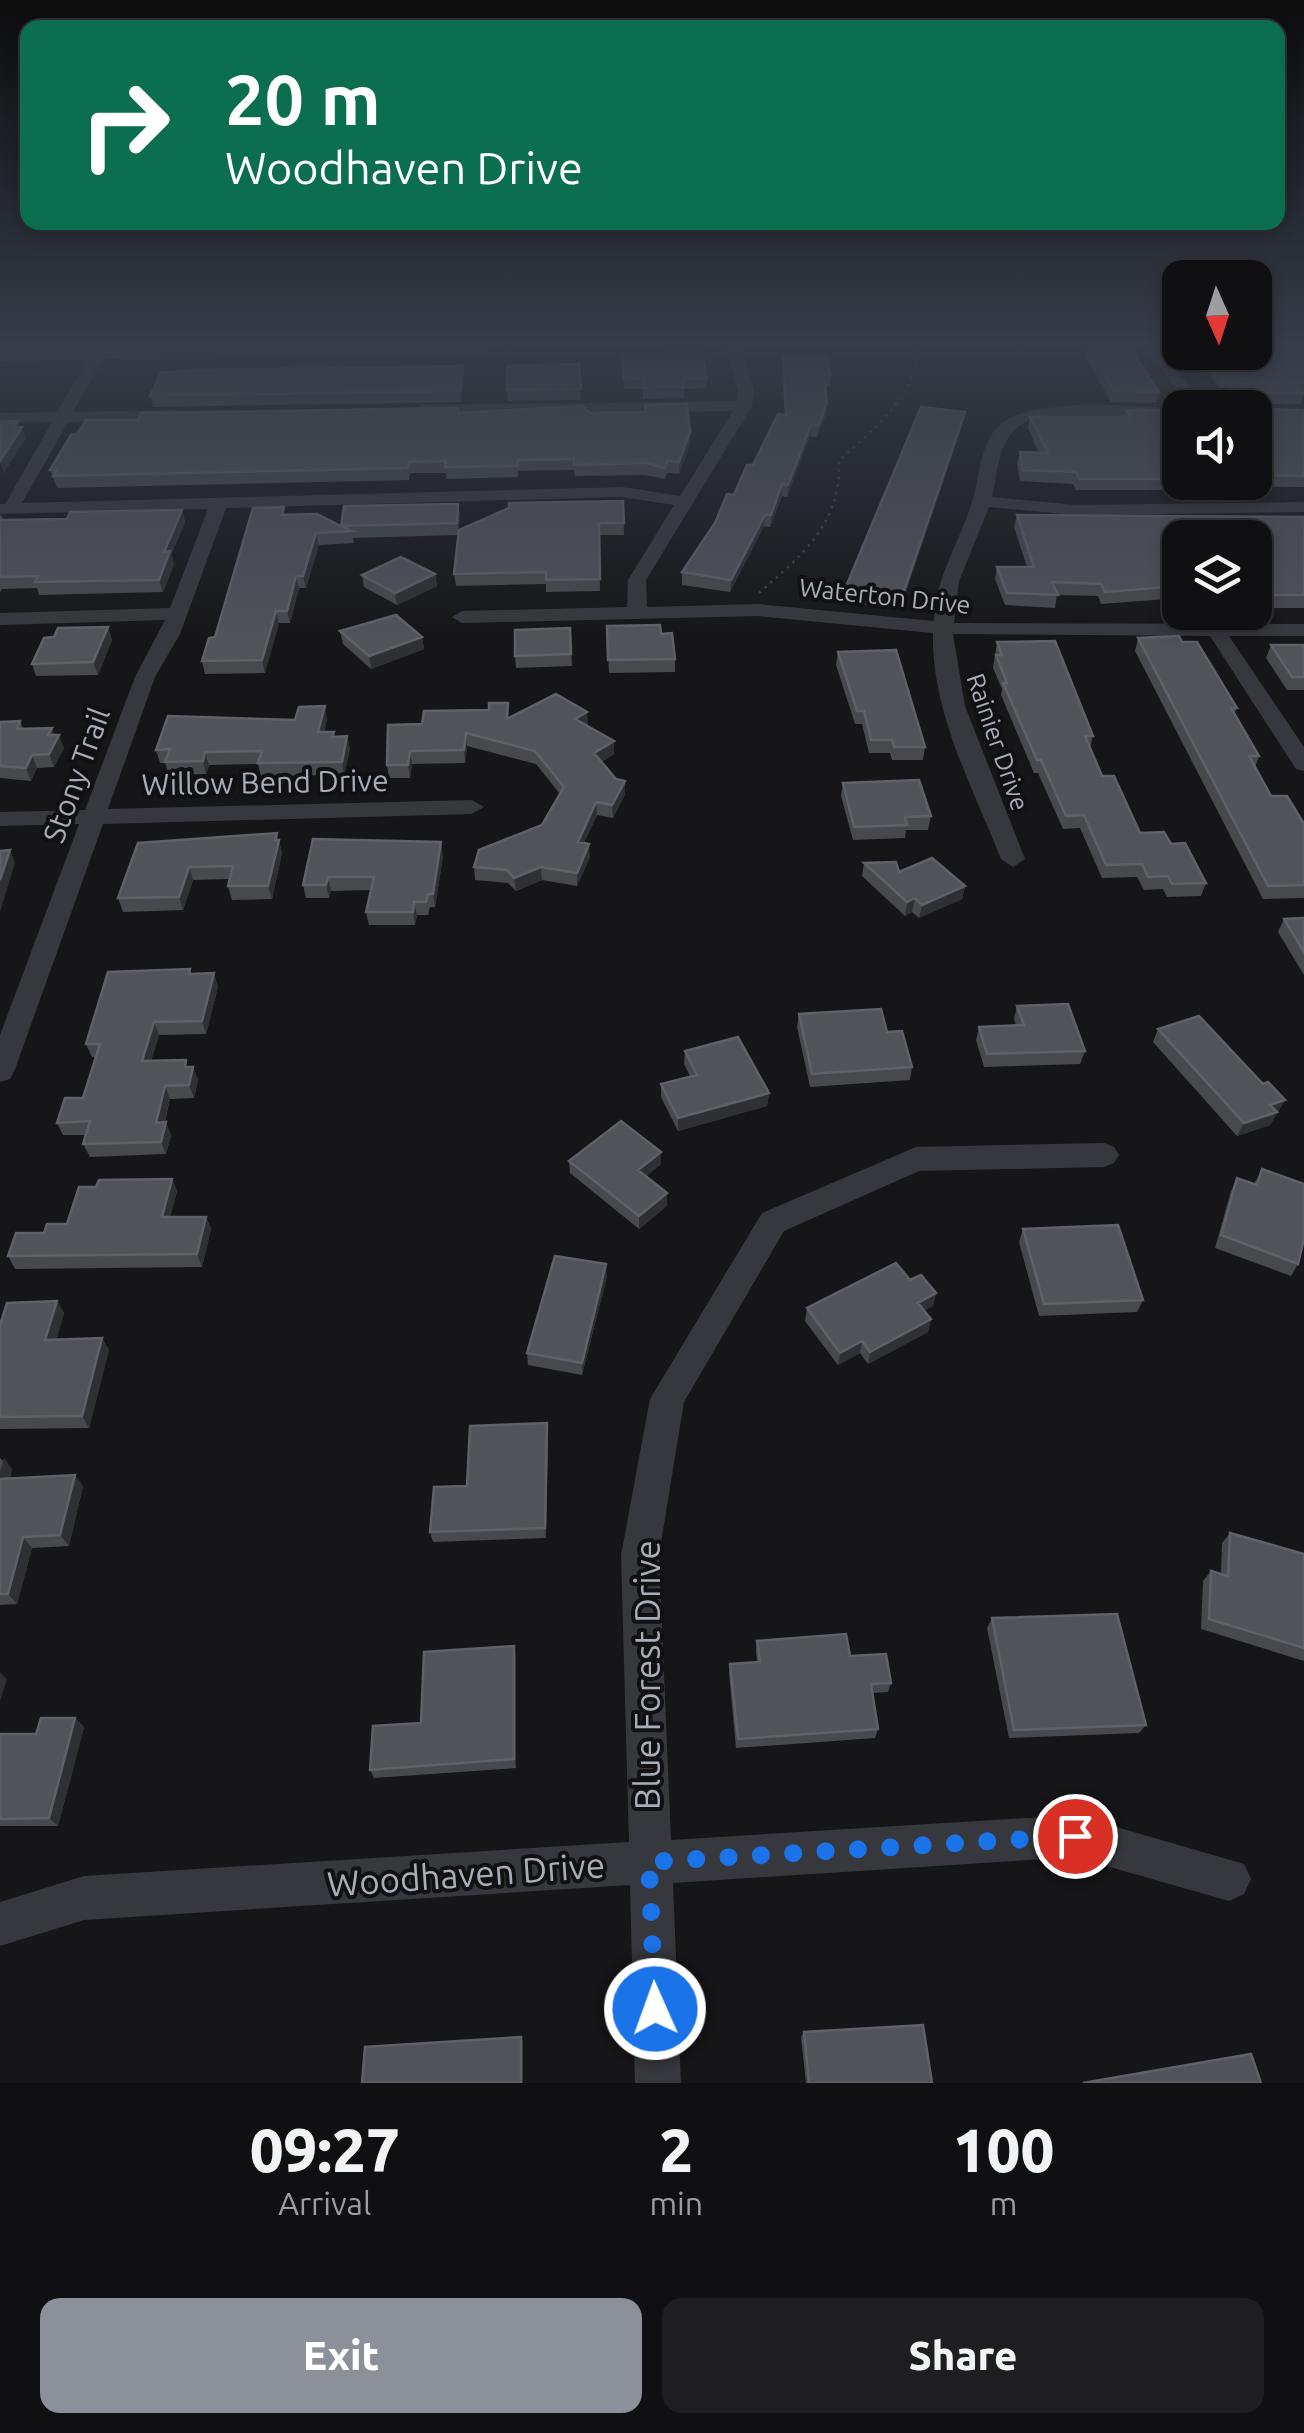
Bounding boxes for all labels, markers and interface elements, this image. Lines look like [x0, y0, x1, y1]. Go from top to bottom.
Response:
icon: right [60, 60, 190, 190]
text: 20 m [225, 60, 381, 138]
text: Woodhaven Drive [225, 142, 583, 193]
north arrow [1162, 260, 1272, 370]
map controls [1162, 260, 1272, 630]
button: sound [1162, 390, 1272, 500]
button: layers [1162, 520, 1272, 630]
street label: Waterton Drive [798, 573, 972, 619]
street label: Rainier Drive [961, 670, 1035, 814]
street label: Stony Trail [36, 703, 116, 847]
street label: Willow Bend Drive [141, 763, 389, 801]
street label: Blue Forest Drive [627, 1540, 667, 1810]
pin [1033, 1794, 1118, 1879]
icon: arrive [1048, 1809, 1103, 1864]
street label: Woodhaven Drive [326, 1844, 606, 1904]
position arrow [603, 1957, 707, 2061]
text: 09:27 [250, 2116, 400, 2183]
text: 2 [659, 2116, 693, 2183]
text: 100 [953, 2116, 1054, 2183]
text: Arrival [278, 2185, 371, 2221]
text: min [649, 2185, 703, 2221]
text: m [990, 2185, 1017, 2221]
button: Exit [40, 2298, 642, 2413]
button: Share [662, 2298, 1264, 2413]

